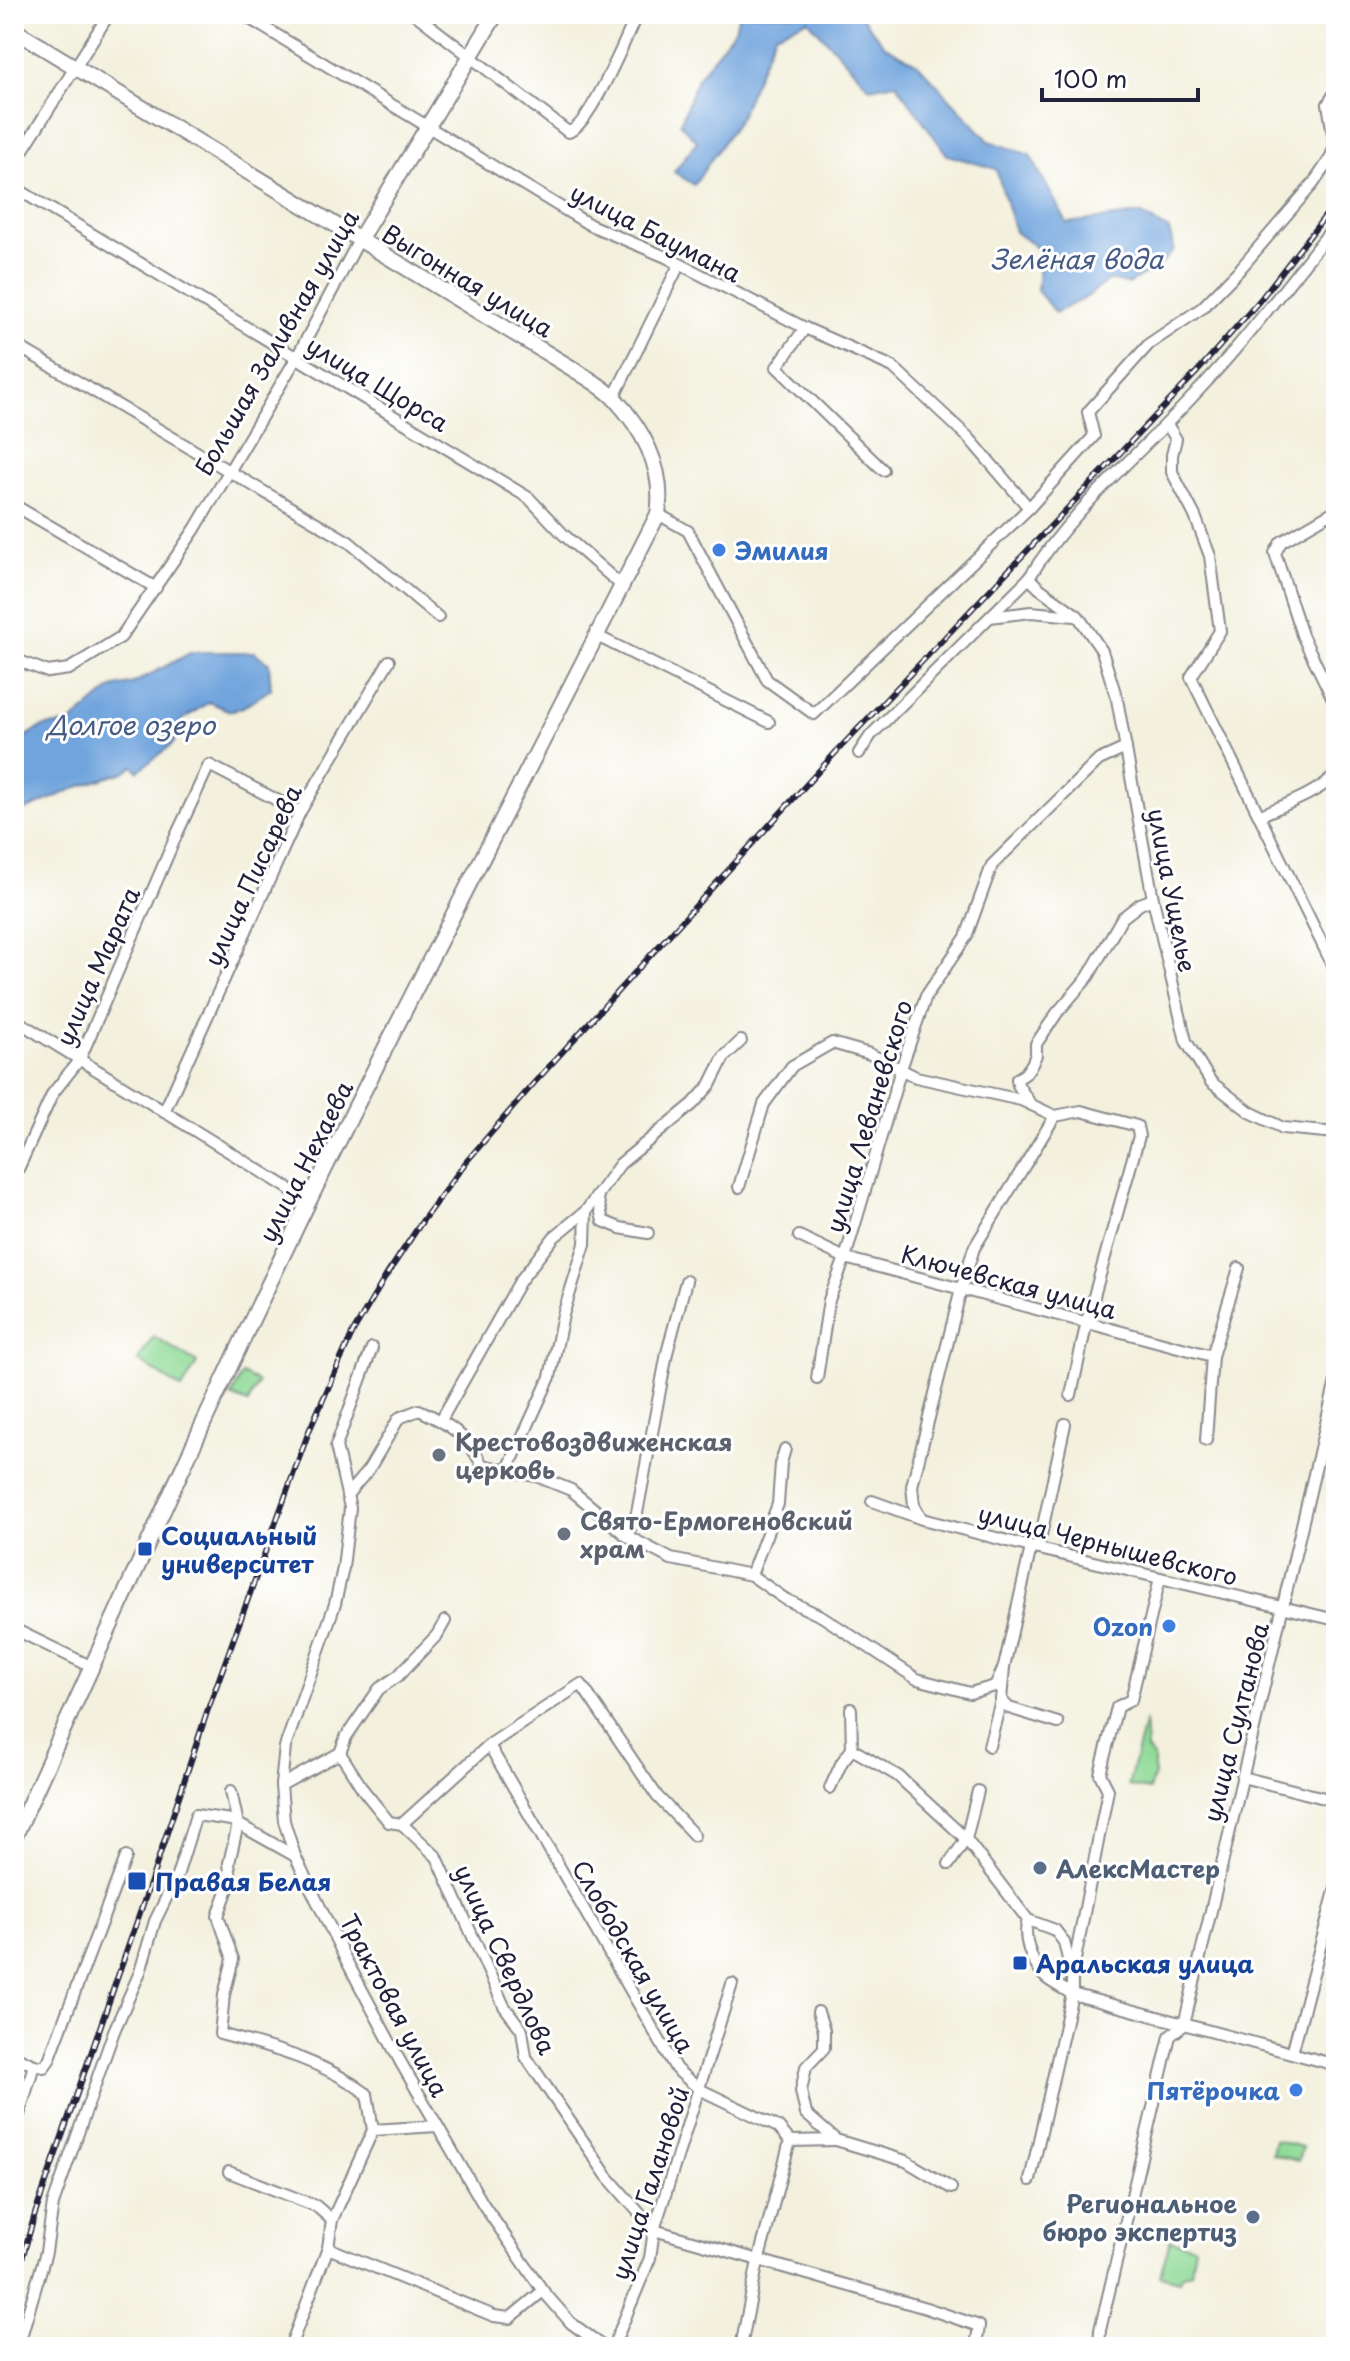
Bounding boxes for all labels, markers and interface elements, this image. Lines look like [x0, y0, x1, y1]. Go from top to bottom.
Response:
scale bar [1042, 52, 1198, 102]
text: 100 m [1054, 60, 1127, 96]
street label: улица Баумана [564, 173, 748, 291]
street label: Большая Заливная улица [185, 202, 367, 482]
street label: Выгонная улица [376, 215, 560, 345]
water label: Зелёная вода [991, 239, 1164, 278]
street label: улица Щорса [300, 326, 456, 440]
place label: Эмилия [735, 532, 829, 568]
marker: Эмилия [710, 541, 728, 559]
water label: Долгое озеро [45, 705, 216, 744]
street label: улица Писарева [194, 778, 310, 972]
street label: улица Ущелье [1139, 805, 1207, 975]
street label: улица Марата [46, 881, 148, 1051]
street label: улица Леваневского [815, 995, 921, 1237]
street label: улица Нехаева [249, 1074, 361, 1248]
street label: Ключевская улица [897, 1235, 1121, 1327]
place label: Крестовоздвиженская церковь [455, 1423, 733, 1487]
marker: Крестовоздвиженская церковь [430, 1446, 448, 1464]
street label: улица Чернышевского [974, 1494, 1242, 1594]
place label: Свято-Ермогеновский храм [580, 1502, 853, 1566]
place label: Социальный университет [161, 1517, 317, 1581]
marker: Свято-Ермогеновский храм [555, 1525, 573, 1543]
marker: Социальный университет [136, 1540, 154, 1558]
place label: Ozon [1093, 1608, 1153, 1644]
marker: Ozon [1160, 1617, 1178, 1635]
street label: улица Султанова [1193, 1618, 1277, 1826]
place label: АлексМастер [1056, 1850, 1220, 1886]
street label: Слободская улица [564, 1853, 704, 2059]
street label: улица Свердлова [446, 1858, 566, 2060]
marker: АлексМастер [1031, 1859, 1049, 1877]
place label: Правая Белая [155, 1863, 331, 1899]
marker: Правая Белая [126, 1870, 148, 1892]
street label: Трактовая улица [332, 1907, 458, 2103]
place label: Аральская улица [1036, 1945, 1254, 1981]
marker: Аральская улица [1011, 1954, 1029, 1972]
place label: Пятёрочка [1147, 2072, 1280, 2108]
marker: Пятёрочка [1287, 2081, 1305, 2099]
street label: улица Галановой [601, 2082, 697, 2284]
place label: Региональное бюро экспертиз [1042, 2185, 1237, 2249]
marker: Региональное бюро экспертиз [1244, 2208, 1262, 2226]

